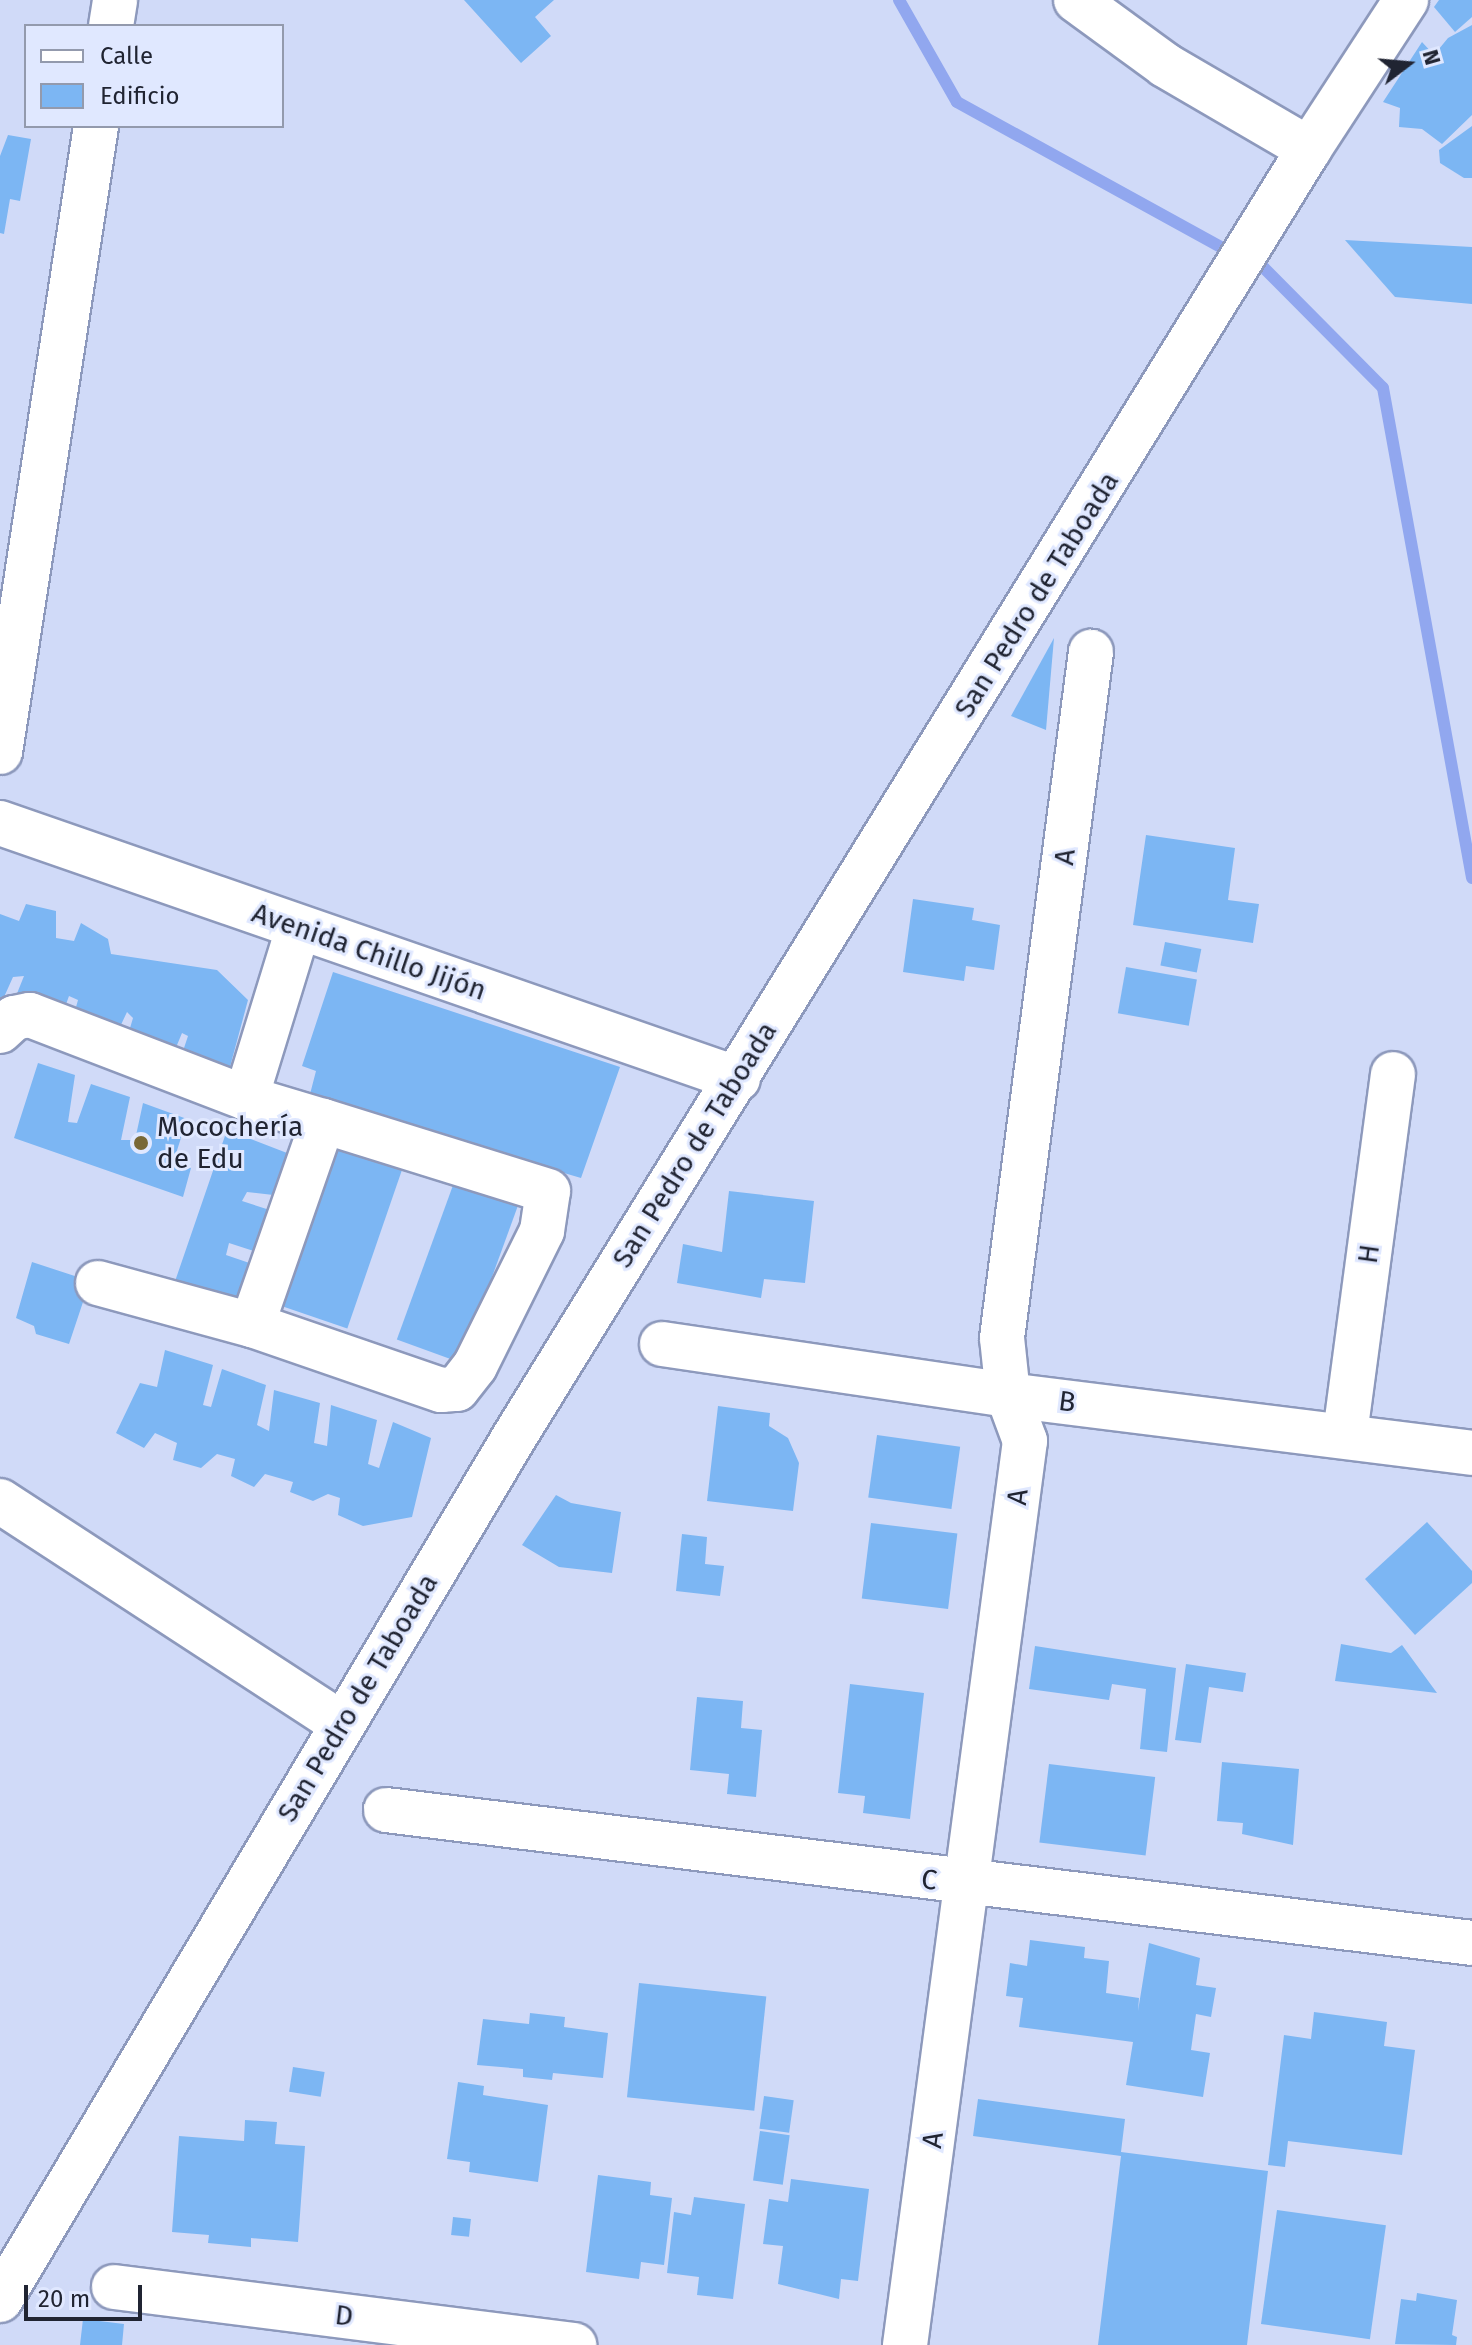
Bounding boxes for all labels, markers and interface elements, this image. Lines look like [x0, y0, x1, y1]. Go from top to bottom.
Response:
legend [24, 24, 284, 128]
north arrow [1368, 24, 1448, 104]
text: Calle [100, 42, 153, 70]
text: N [1417, 47, 1447, 68]
text: Edificio [100, 82, 180, 110]
street label: San Pedro de Taboada [948, 466, 1126, 724]
street label: A [1047, 847, 1083, 867]
street label: Avenida Chillo Jijón [247, 896, 491, 1008]
street label: San Pedro de Taboada [606, 1016, 784, 1274]
place label: Mocochería de Edu [157, 1110, 303, 1176]
marker: Mocochería de Edu [132, 1134, 150, 1152]
street label: H [1351, 1242, 1387, 1266]
street label: B [1057, 1384, 1077, 1420]
street label: A [1000, 1487, 1036, 1507]
street label: San Pedro de Taboada [271, 1568, 445, 1828]
street label: C [919, 1862, 939, 1898]
street label: A [915, 2130, 951, 2150]
scale bar [28, 2269, 146, 2319]
text: 20 m [38, 2285, 90, 2313]
street label: D [333, 2298, 355, 2334]

